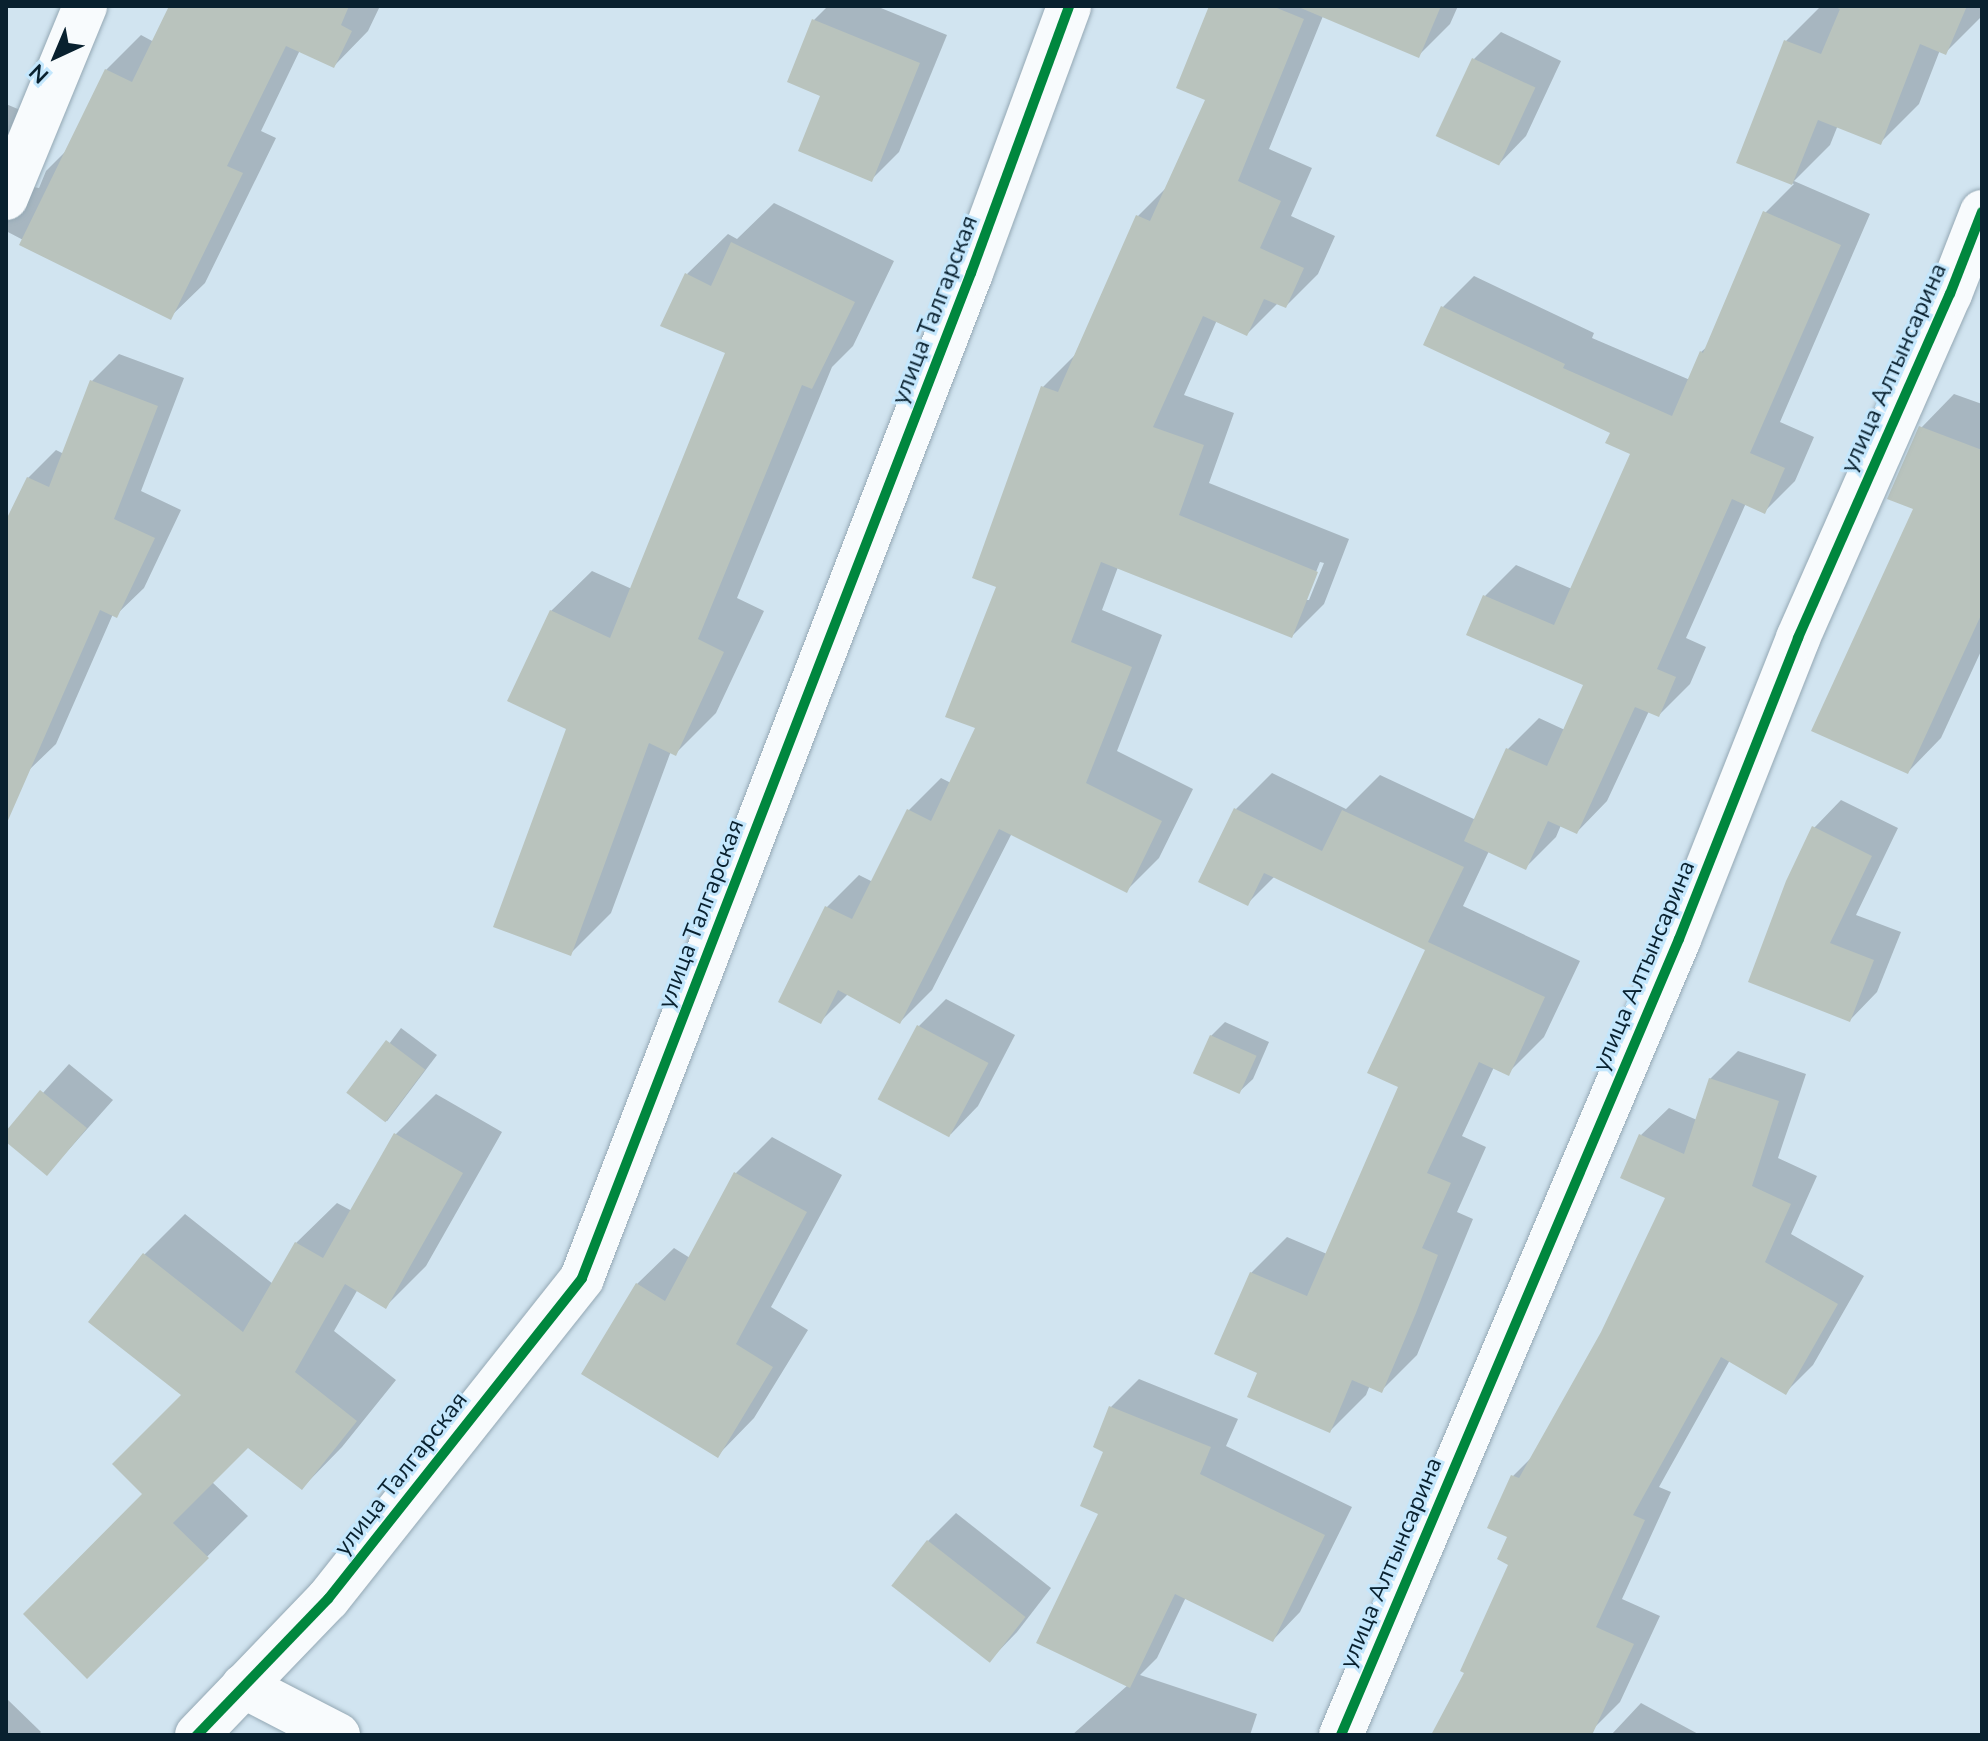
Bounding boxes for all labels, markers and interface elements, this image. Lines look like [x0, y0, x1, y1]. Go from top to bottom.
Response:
north arrow [16, 16, 96, 96]
text: N [23, 57, 56, 90]
street label: улица Талгарская [886, 212, 984, 408]
street label: улица Алтынсарина [1835, 259, 1953, 477]
street label: улица Талгарская [652, 816, 750, 1012]
street label: улица Алтынсарина [1587, 856, 1701, 1076]
street label: улица Талгарская [328, 1386, 474, 1562]
street label: улица Алтынсарина [1334, 1453, 1448, 1673]

